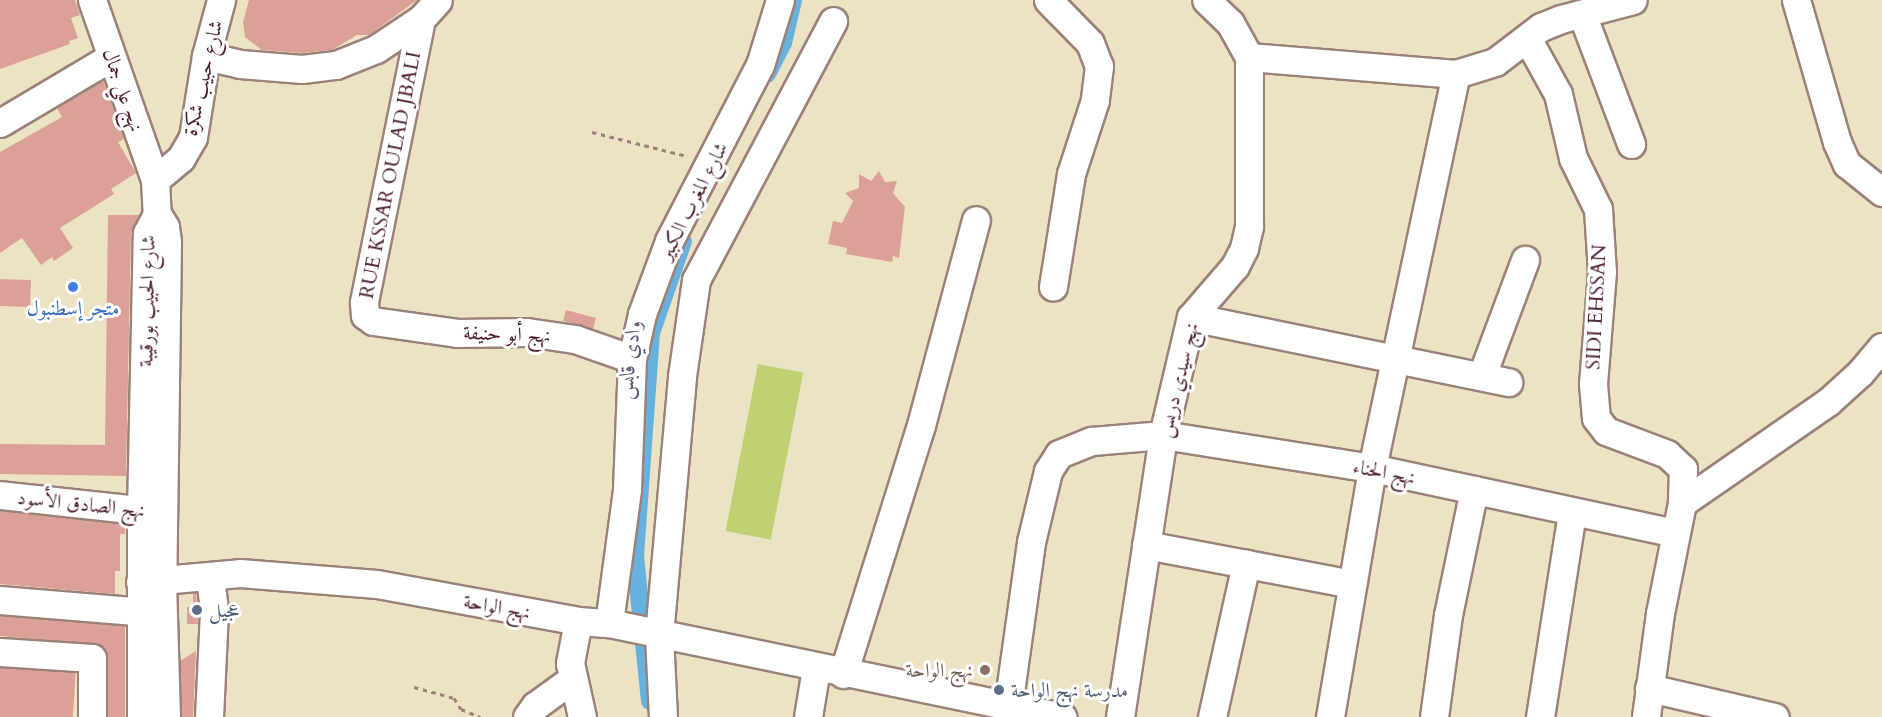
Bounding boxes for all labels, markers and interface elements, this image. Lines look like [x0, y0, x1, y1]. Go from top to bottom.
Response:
street label: شارع حبيب شكرة [178, 18, 228, 138]
street label: نهج علي جمال [98, 45, 148, 135]
street label: RUE KSSAR OULAD JBALI [354, 49, 426, 301]
street label: شارع المغرب الكبير [653, 138, 733, 264]
street label: شارع الحبيب بورقيبة [134, 235, 160, 367]
street label: SIDI EHSSAN [1581, 244, 1611, 370]
marker: متجر إسطنبول [66, 280, 80, 294]
place label: متجر إسطنبول [27, 296, 119, 320]
water label: وادي قابس [613, 319, 647, 401]
street label: نهج أبو حنيفة [463, 320, 551, 348]
street label: نهج سيدي دريس [1152, 320, 1204, 440]
street label: نهج الحناء [1351, 454, 1417, 490]
street label: نهج الصادق الأسود [16, 485, 146, 523]
street label: نهج الواحة [462, 589, 532, 625]
place label: عجيل [209, 598, 239, 622]
marker: عجيل [190, 603, 204, 617]
place label: نهج الواحة [905, 658, 973, 682]
marker: نهج الواحة [978, 663, 992, 677]
place label: مدرسة نهج الواحة [1011, 678, 1128, 702]
marker: مدرسة نهج الواحة [992, 683, 1006, 697]

